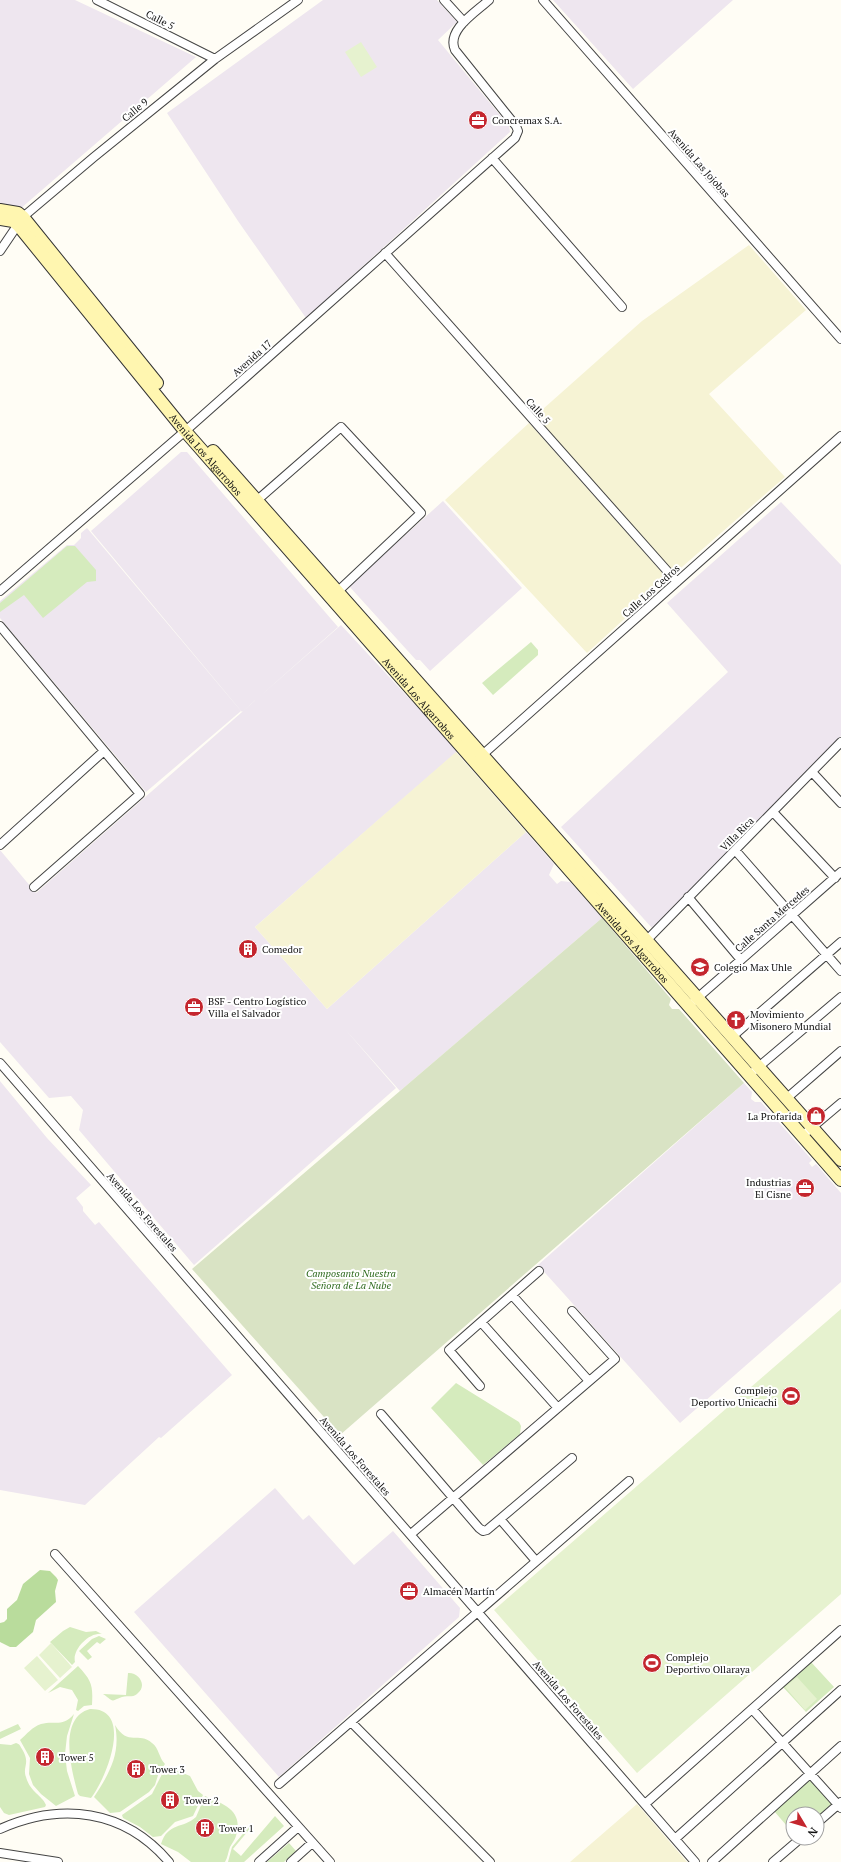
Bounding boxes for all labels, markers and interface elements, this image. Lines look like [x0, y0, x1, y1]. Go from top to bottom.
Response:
street label: Calle 5 [144, 7, 176, 33]
street label: Calle 9 [119, 95, 151, 125]
office icon: Concremax S.A. [467, 109, 489, 131]
place label: Concremax S.A. [492, 114, 562, 127]
street label: Avenida Las Jojobas [665, 126, 733, 200]
street label: Avenida 17 [230, 337, 274, 379]
street label: Calle 5 [523, 395, 553, 427]
street label: Avenida Los Algarrobos [167, 411, 245, 498]
street label: Calle Los Cedros [619, 562, 683, 620]
street label: Avenida Los Algarrobos [380, 655, 458, 742]
street label: Villa Rica [717, 814, 757, 854]
street label: Calle Santa Mercedes [732, 883, 812, 955]
street label: Avenida Los Algarrobos [593, 898, 672, 986]
building icon: Comedor [237, 938, 259, 960]
place label: Comedor [262, 943, 302, 956]
school or university icon: Colegio Max Uhle [689, 956, 711, 978]
place label: Colegio Max Uhle [714, 961, 792, 974]
place label: BSF - Centro Logístico Villa el Salvador [208, 995, 307, 1020]
office icon: BSF - Centro Logístico Villa el Salvador [183, 996, 205, 1018]
place label: Movimiento Misonero Mundial [750, 1008, 831, 1033]
church icon: Movimiento Misonero Mundial [725, 1009, 747, 1031]
shop icon: La Profarida [805, 1105, 827, 1127]
place label: La Profarida [748, 1110, 802, 1123]
street label: Avenida Los Forestales [104, 1170, 180, 1254]
place label: Industrias El Cisne [746, 1176, 791, 1201]
office icon: Industrias El Cisne [794, 1177, 816, 1199]
park label: Camposanto Nuestra Señora de La Nube [306, 1267, 396, 1292]
place label: Complejo Deportivo Unicachi [691, 1384, 777, 1409]
sports icon: Complejo Deportivo Unicachi [780, 1385, 802, 1407]
street label: Avenida Los Forestales [317, 1414, 393, 1498]
office icon: Almacén Martín [398, 1580, 420, 1602]
place label: Almacén Martín [423, 1585, 495, 1598]
place label: Complejo Deportivo Ollaraya [666, 1651, 750, 1676]
sports icon: Complejo Deportivo Ollaraya [641, 1652, 663, 1674]
street label: Avenida Los Forestales [530, 1658, 606, 1742]
building icon: Tower 5 [34, 1746, 56, 1768]
place label: Tower 5 [59, 1751, 94, 1764]
building icon: Tower 3 [125, 1758, 147, 1780]
place label: Tower 3 [150, 1763, 185, 1776]
building icon: Tower 2 [159, 1789, 181, 1811]
place label: Tower 2 [184, 1794, 219, 1807]
north arrow [785, 1806, 825, 1846]
building icon: Tower 1 [194, 1817, 216, 1839]
place label: Tower 1 [219, 1822, 254, 1835]
text: N [804, 1825, 821, 1840]

